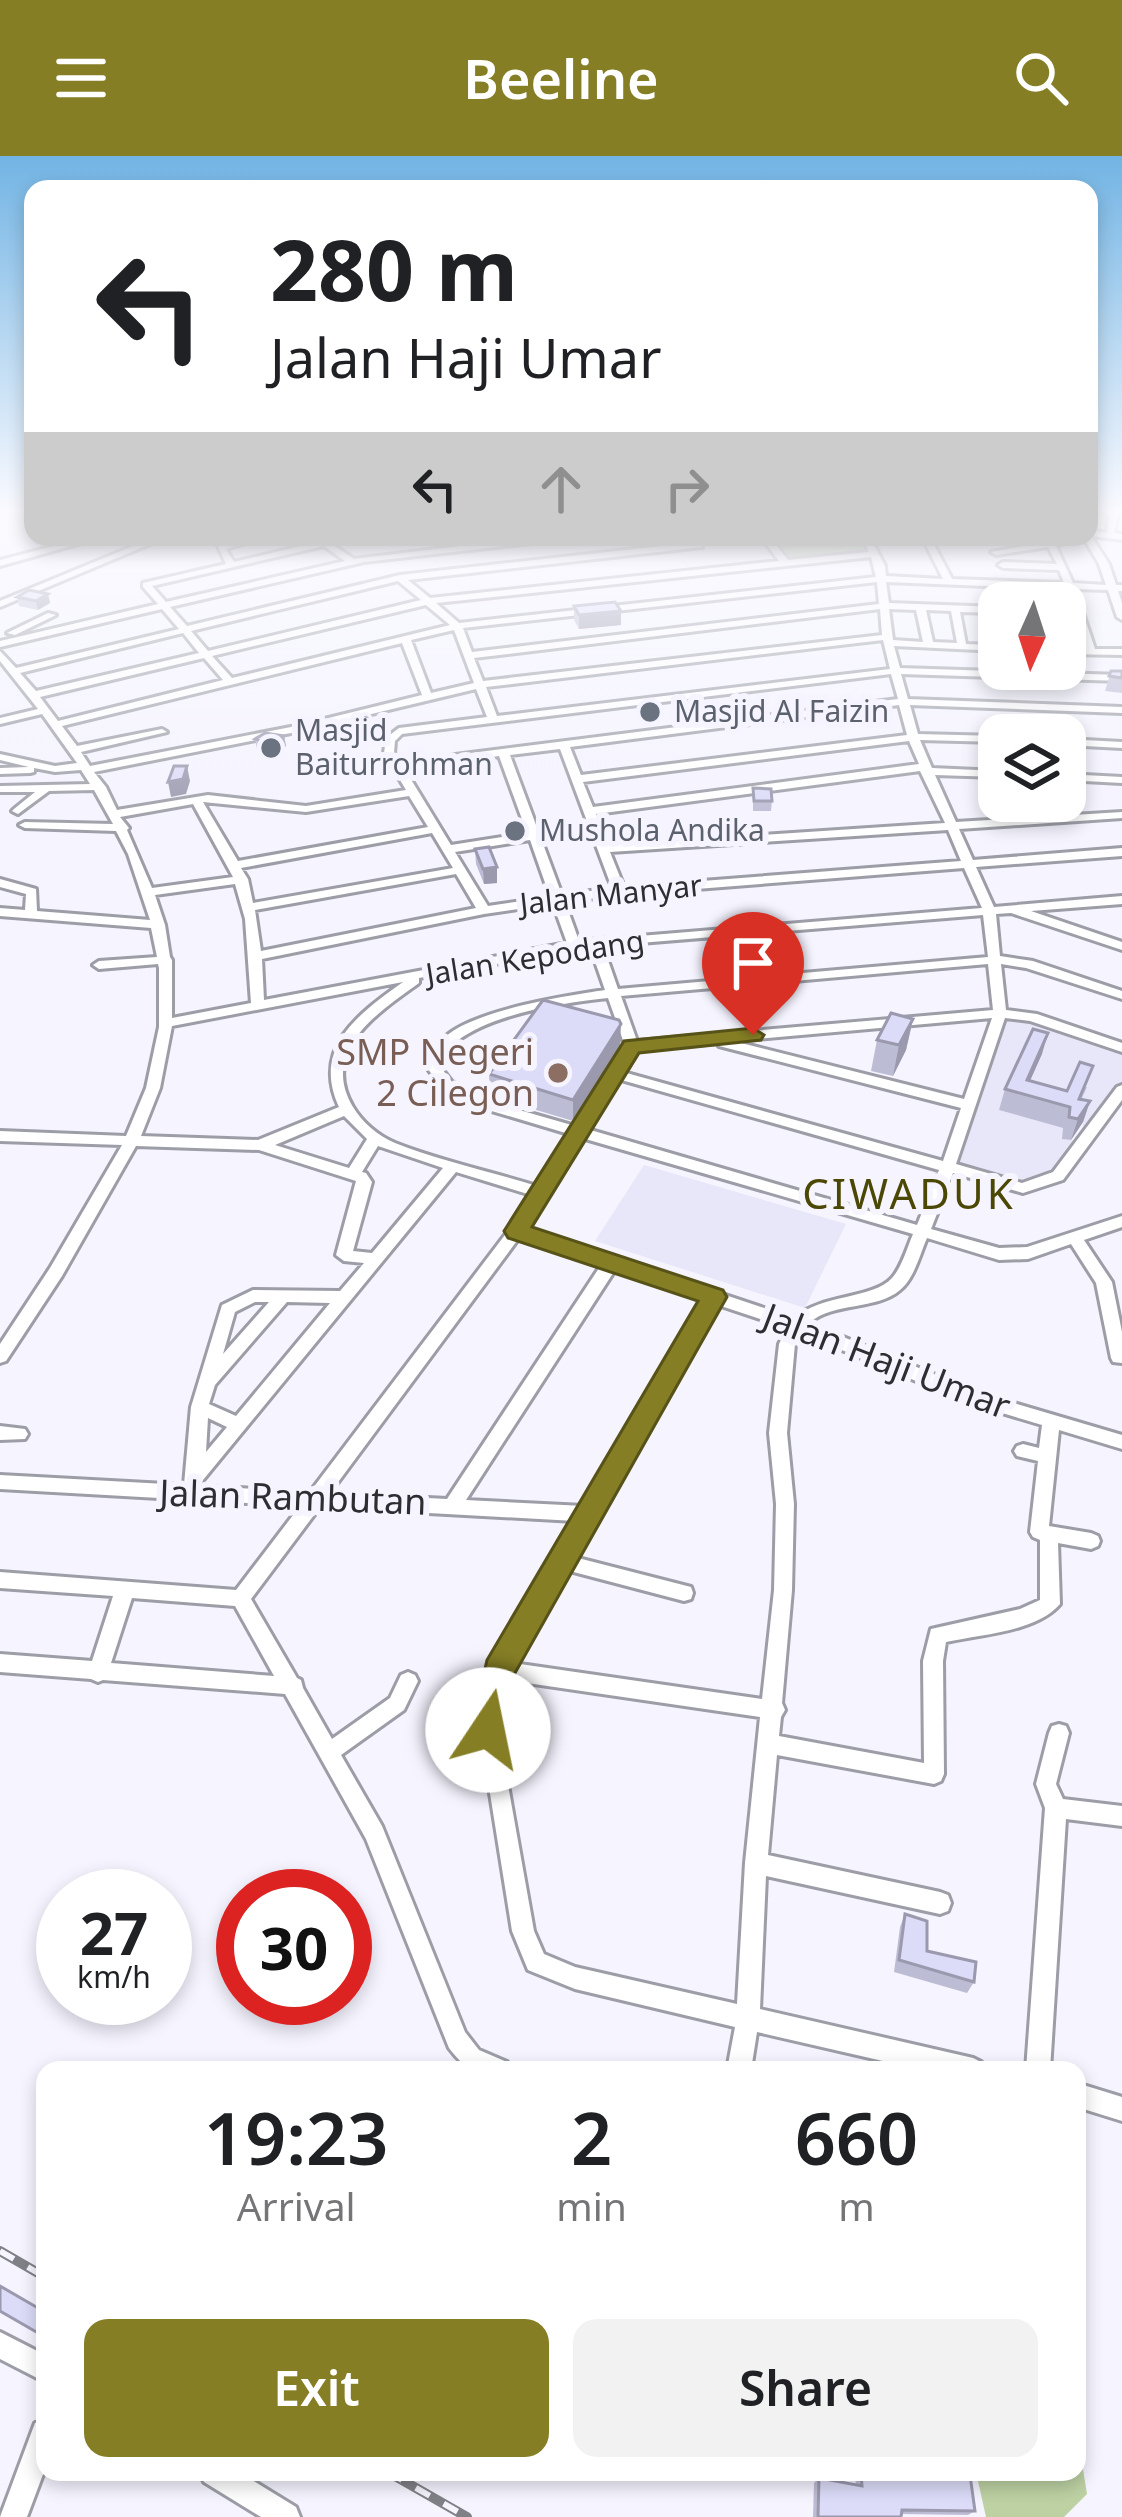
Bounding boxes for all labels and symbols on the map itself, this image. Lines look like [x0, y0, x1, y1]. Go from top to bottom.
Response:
north arrow [978, 582, 1086, 690]
place label: Masjid Al Faizin [674, 690, 889, 731]
marker: Masjid Al Faizin [637, 699, 663, 725]
place label: Masjid Baiturrohman [295, 709, 493, 784]
marker: Masjid Baiturrohman [258, 735, 284, 761]
place label: Mushola Andika [539, 809, 765, 850]
marker: Mushola Andika [502, 818, 528, 844]
street label: Jalan Manyar [515, 864, 704, 924]
pin [702, 912, 804, 1035]
street label: Jalan Kepodang [420, 919, 647, 994]
place label: SMP Negeri 2 Cilegon [336, 1027, 534, 1117]
marker: SMP Negeri 2 Cilegon [545, 1060, 571, 1086]
district label: CIWADUK [802, 1164, 1016, 1221]
street label: Jalan Haji Umar [754, 1290, 1018, 1430]
street label: Jalan Rambutan [156, 1467, 427, 1526]
position arrow [425, 1667, 551, 1793]
speed limit sign: 30 [216, 1869, 372, 2025]

